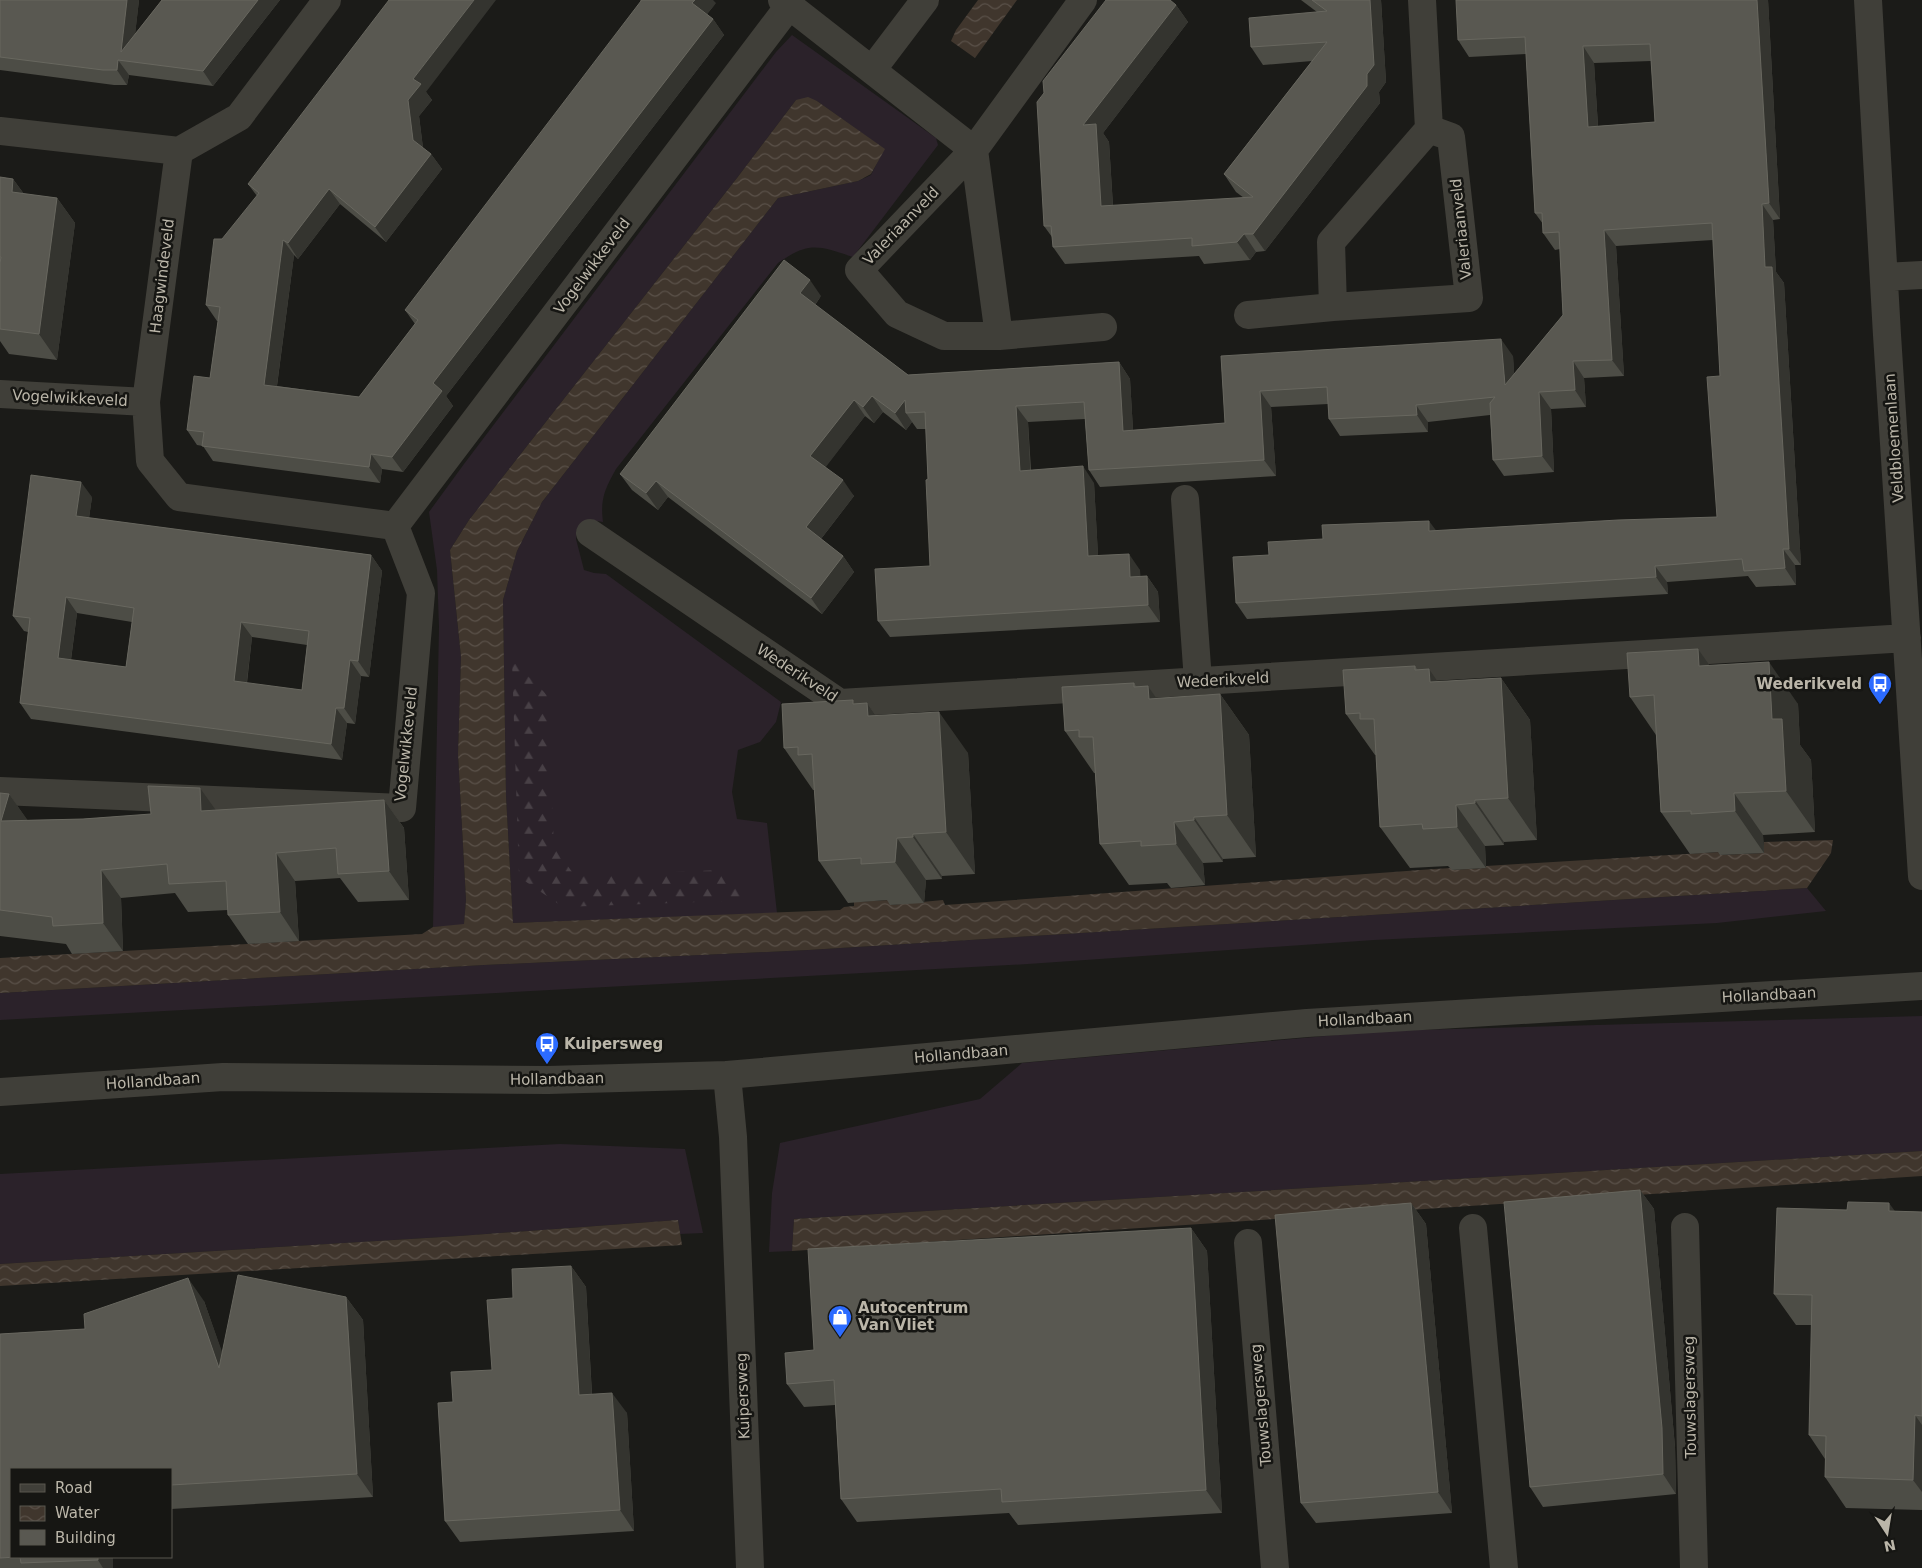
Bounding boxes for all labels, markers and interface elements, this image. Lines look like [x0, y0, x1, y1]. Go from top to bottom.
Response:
street label: Valeriaanveld [1447, 177, 1475, 281]
street label: Valeriaanveld [859, 183, 943, 269]
street label: Vogelwikkeveld [550, 214, 634, 318]
street label: Haagwindeveld [146, 217, 178, 335]
street label: Veldbloemenlaan [1881, 373, 1907, 503]
street label: Vogelwikkeveld [12, 386, 128, 410]
street label: Wederikveld [753, 640, 841, 706]
street label: Wederikveld [1176, 669, 1270, 691]
bus stop icon: Wederikveld [1867, 671, 1893, 705]
place label: Wederikveld [1757, 675, 1862, 693]
street label: Vogelwikkeveld [391, 686, 421, 802]
street label: Hollandbaan [1721, 984, 1817, 1006]
street label: Hollandbaan [1317, 1008, 1413, 1030]
bus stop icon: Kuipersweg [534, 1031, 560, 1065]
place label: Kuipersweg [564, 1035, 663, 1053]
street label: Hollandbaan [913, 1041, 1009, 1067]
street label: Hollandbaan [105, 1069, 201, 1093]
street label: Hollandbaan [510, 1069, 604, 1089]
place label: Autocentrum Van Vliet [858, 1299, 968, 1334]
shop icon: Autocentrum Van Vliet [827, 1304, 853, 1338]
street label: Touwslagersweg [1680, 1336, 1700, 1459]
street label: Touwslagersweg [1247, 1343, 1275, 1468]
street label: Kuipersweg [732, 1352, 754, 1440]
legend [10, 1468, 172, 1558]
text: Road [55, 1479, 93, 1497]
text: Water [55, 1504, 100, 1522]
north arrow [1862, 1508, 1912, 1558]
text: Building [55, 1529, 116, 1547]
text: N [1882, 1537, 1897, 1555]

